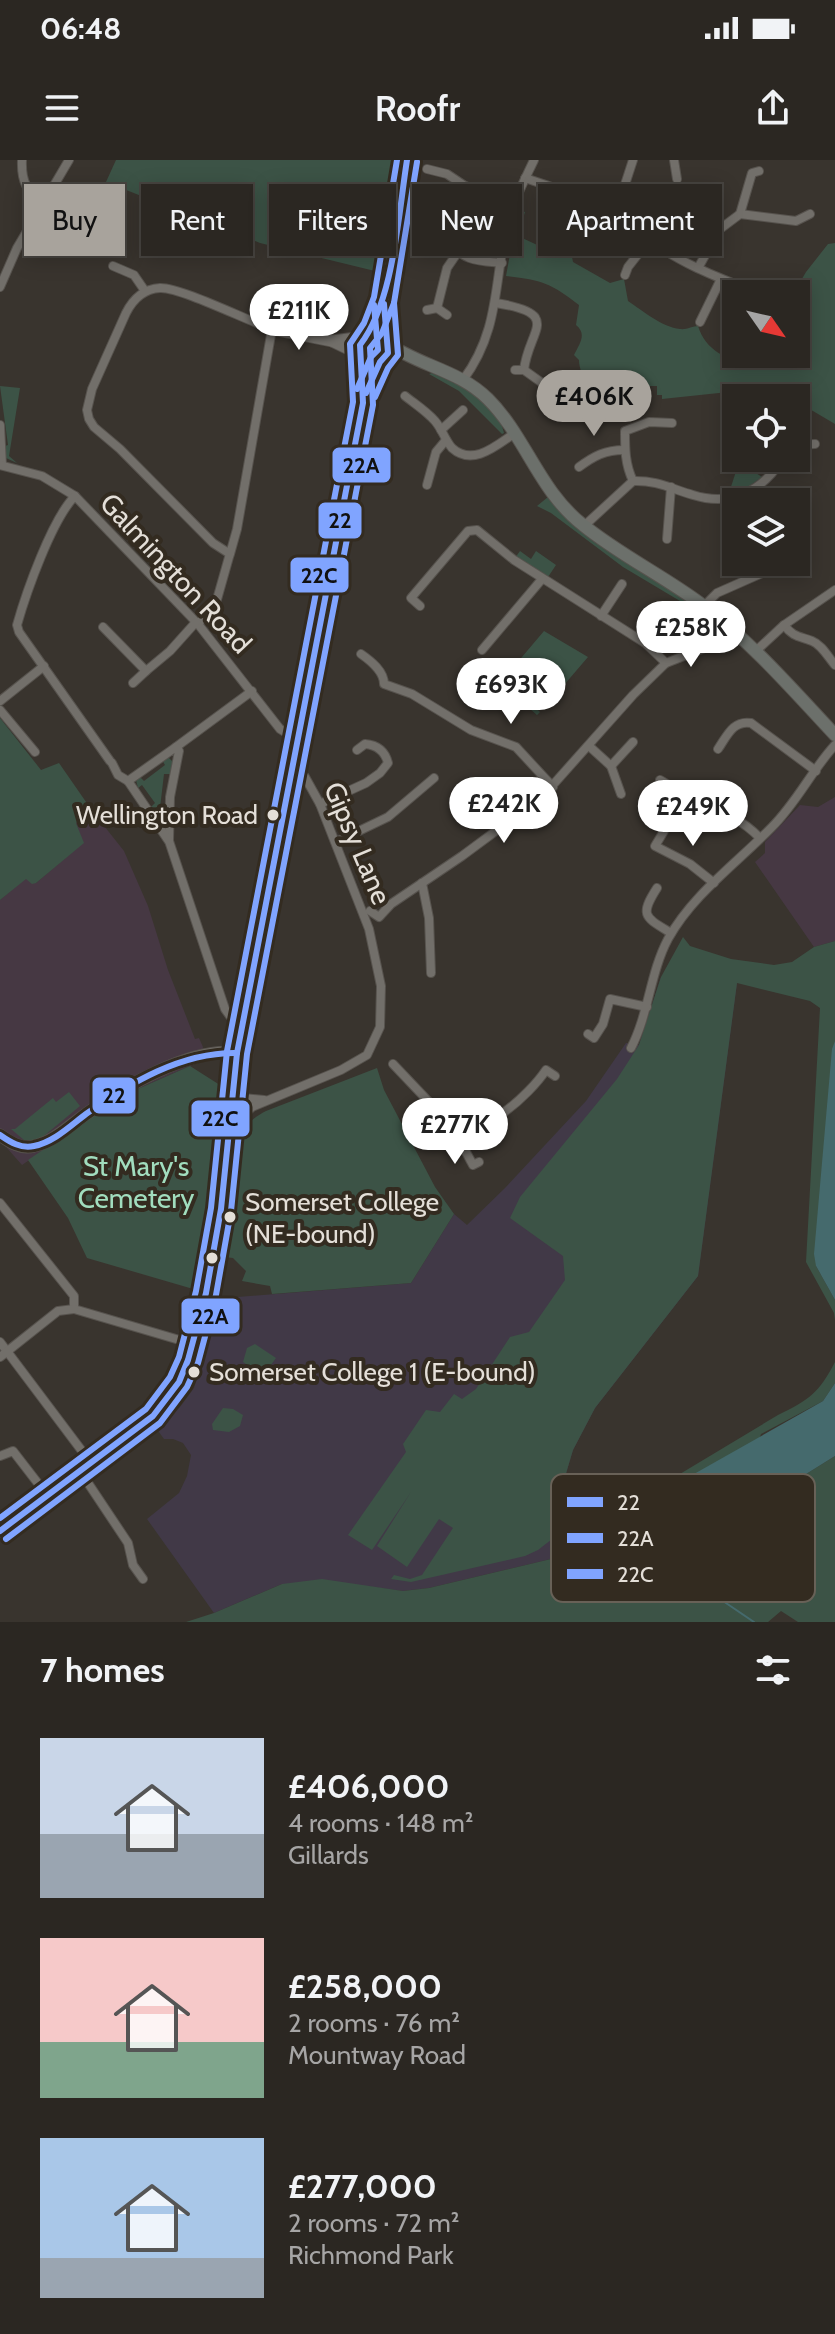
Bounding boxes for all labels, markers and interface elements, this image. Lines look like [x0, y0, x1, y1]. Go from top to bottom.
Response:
text: 06:48 [40, 10, 121, 47]
icon: menu [40, 86, 84, 130]
text: Roofr [375, 86, 460, 130]
icon: share [751, 86, 795, 130]
chip: Buy [24, 184, 125, 256]
chip: Rent [141, 184, 253, 256]
chip: Filters [269, 184, 396, 256]
chip: New [412, 184, 522, 256]
chip: Apartment [538, 184, 722, 256]
north arrow [722, 280, 810, 368]
map controls [722, 280, 810, 576]
pin: £211K [243, 284, 355, 352]
text: £211K [268, 294, 330, 326]
pin: £406K [538, 370, 650, 438]
text: £406K [555, 380, 633, 412]
button: locate [722, 384, 810, 472]
line badge: 22A [331, 446, 392, 484]
text: 22A [342, 452, 380, 479]
street label: Galmington Road [93, 486, 259, 660]
button: layers [722, 488, 810, 576]
line badge: 22 [317, 501, 363, 540]
text: 22 [328, 507, 352, 534]
line badge: 22C [289, 556, 350, 594]
text: 22C [301, 562, 337, 589]
pin: £258K [635, 601, 747, 669]
text: £258K [654, 611, 728, 643]
pin: £693K [455, 658, 567, 726]
text: £693K [474, 668, 548, 700]
street label: Gipsy Lane [317, 777, 399, 909]
pin: £242K [448, 777, 560, 845]
pin: £249K [637, 780, 749, 848]
text: £242K [467, 787, 541, 819]
text: £249K [656, 790, 730, 822]
place label: Wellington Road [76, 799, 258, 831]
marker: Wellington Road [265, 807, 281, 823]
line badge: 22 [91, 1076, 137, 1115]
text: 22 [102, 1082, 126, 1109]
pin: £277K [399, 1098, 511, 1166]
line badge: 22C [190, 1099, 251, 1138]
text: 22C [202, 1105, 238, 1132]
text: £277K [420, 1108, 490, 1140]
park label: St Mary's Cemetery [78, 1149, 194, 1215]
place label: Somerset College (NE-bound) [245, 1186, 439, 1250]
marker: Somerset College (NE-bound) [222, 1209, 238, 1225]
unlabelled marker [204, 1250, 220, 1266]
line badge: 22A [180, 1297, 241, 1335]
text: 22A [191, 1303, 229, 1330]
place label: Somerset College 1 (E-bound) [209, 1356, 536, 1388]
marker: Somerset College 1 (E-bound) [186, 1364, 202, 1380]
legend [551, 1474, 815, 1602]
text: 22 [617, 1489, 640, 1516]
text: 22A [617, 1525, 654, 1552]
text: 22C [617, 1561, 654, 1588]
icon: filters [751, 1648, 795, 1692]
text: 7 homes [40, 1649, 165, 1691]
text: £406,000 [288, 1765, 450, 1807]
icon: home [104, 1770, 200, 1866]
text: 4 rooms · 148 m² [288, 1807, 473, 1839]
text: Gillards [288, 1839, 369, 1871]
text: £258,000 [288, 1965, 442, 2007]
icon: home [104, 1970, 200, 2066]
text: 2 rooms · 76 m² [288, 2007, 460, 2039]
text: Mountway Road [288, 2039, 466, 2071]
text: £277,000 [288, 2165, 437, 2207]
icon: home [104, 2170, 200, 2266]
text: 2 rooms · 72 m² [288, 2207, 459, 2239]
text: Richmond Park [288, 2239, 454, 2271]

